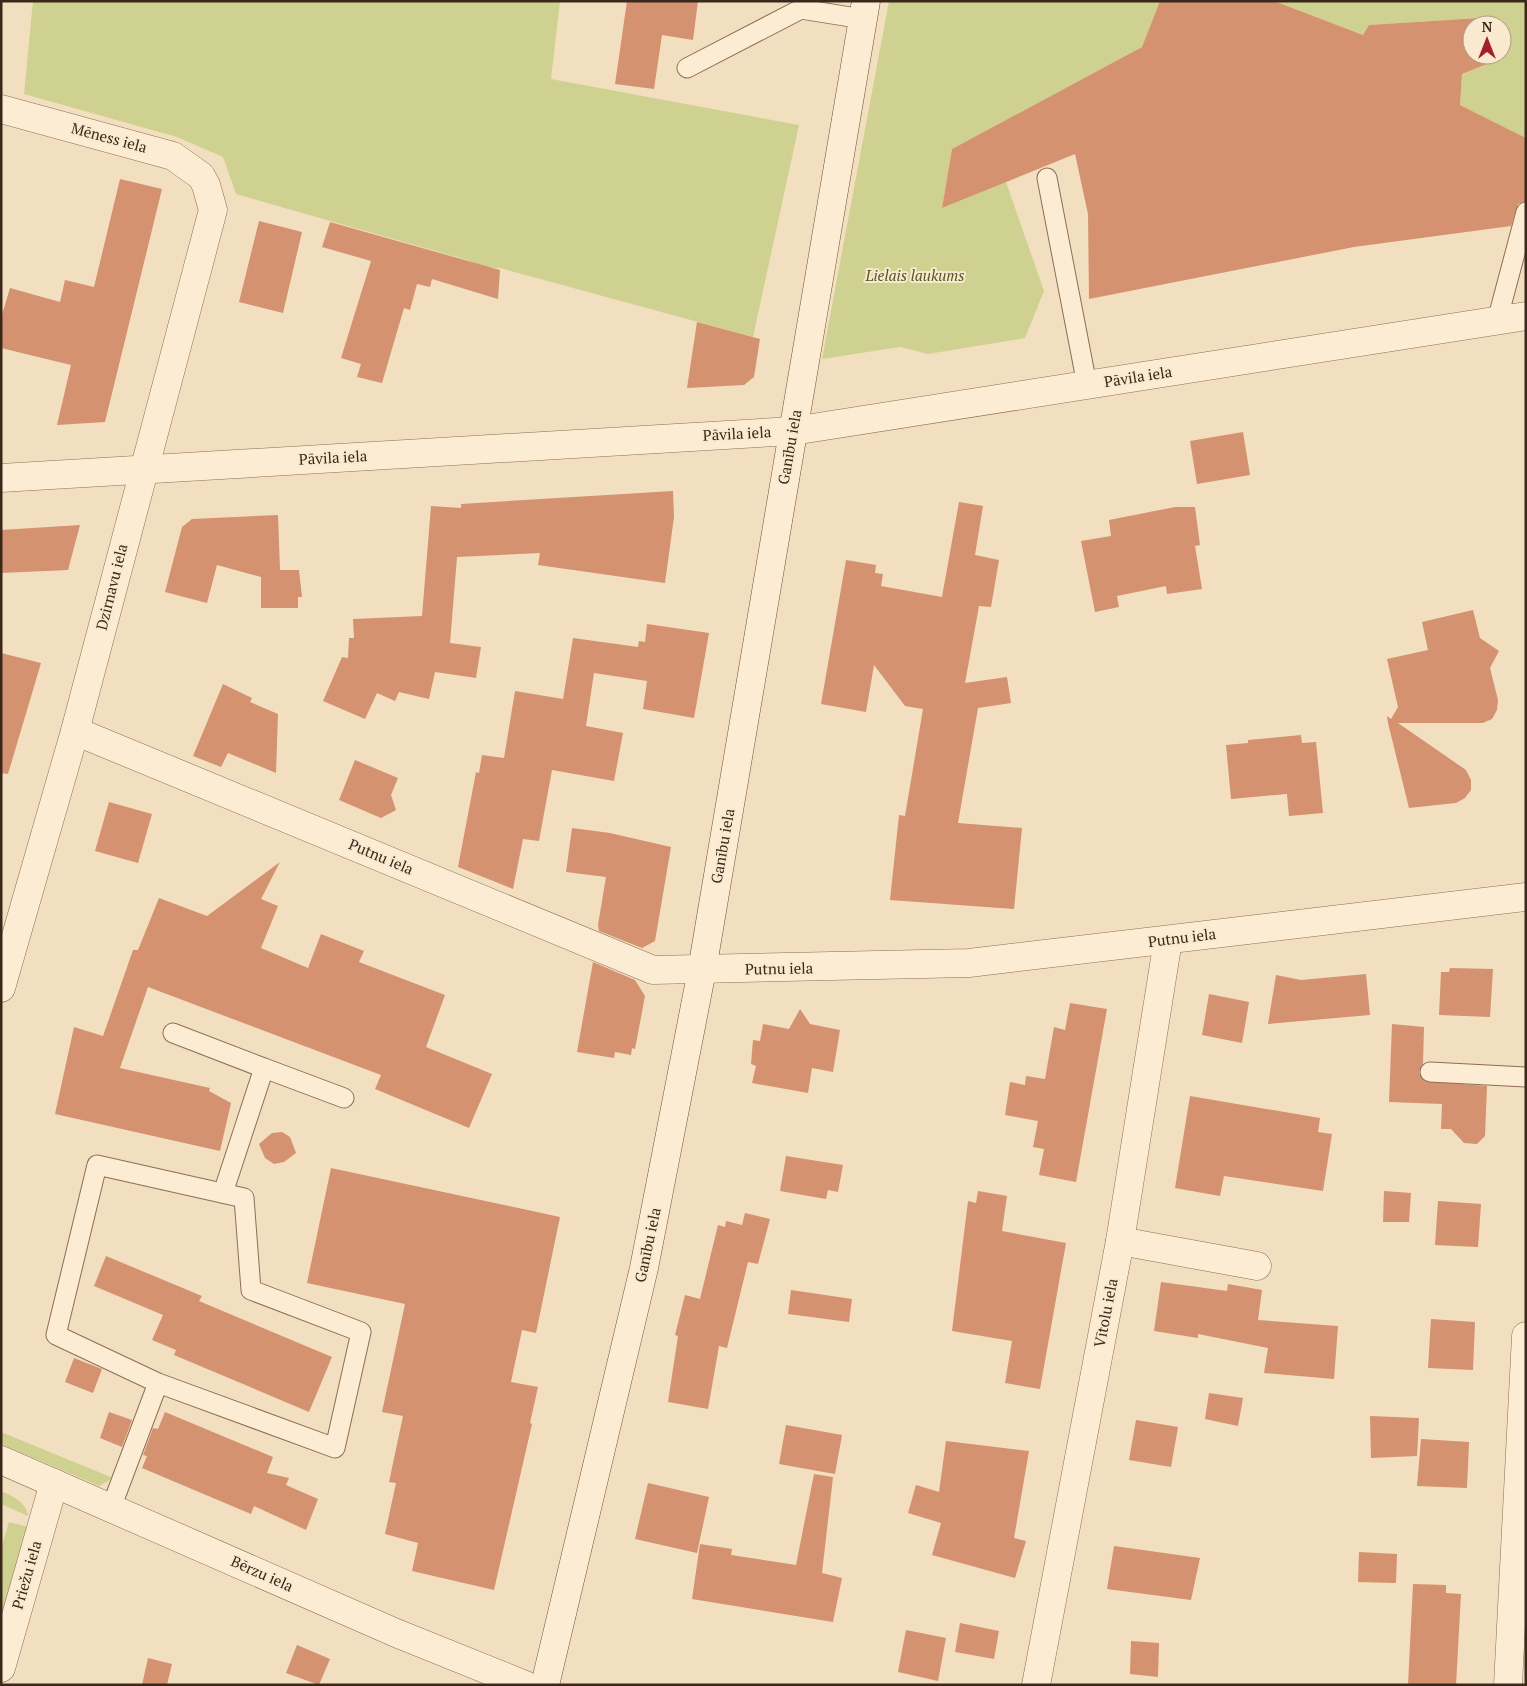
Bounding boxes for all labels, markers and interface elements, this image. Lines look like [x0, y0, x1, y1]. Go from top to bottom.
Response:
north arrow [1462, 15, 1512, 65]
text: N [1482, 17, 1493, 36]
street label: Mēness iela [69, 117, 150, 157]
park label: Lielais laukums [864, 265, 965, 285]
street label: Pāvila iela [1102, 361, 1174, 391]
street label: Ganību iela [773, 407, 806, 486]
street label: Pāvila iela [702, 421, 772, 445]
street label: Pāvila iela [298, 445, 368, 469]
street label: Dzirnavu iela [91, 541, 132, 632]
street label: Ganību iela [706, 806, 739, 885]
street label: Putnu iela [346, 834, 417, 879]
street label: Putnu iela [1147, 923, 1217, 951]
street label: Putnu iela [745, 957, 814, 979]
street label: Ganību iela [629, 1205, 665, 1284]
street label: Vītolu iela [1089, 1276, 1122, 1349]
street label: Priežu iela [7, 1538, 45, 1611]
street label: Bērzu iela [228, 1550, 297, 1596]

